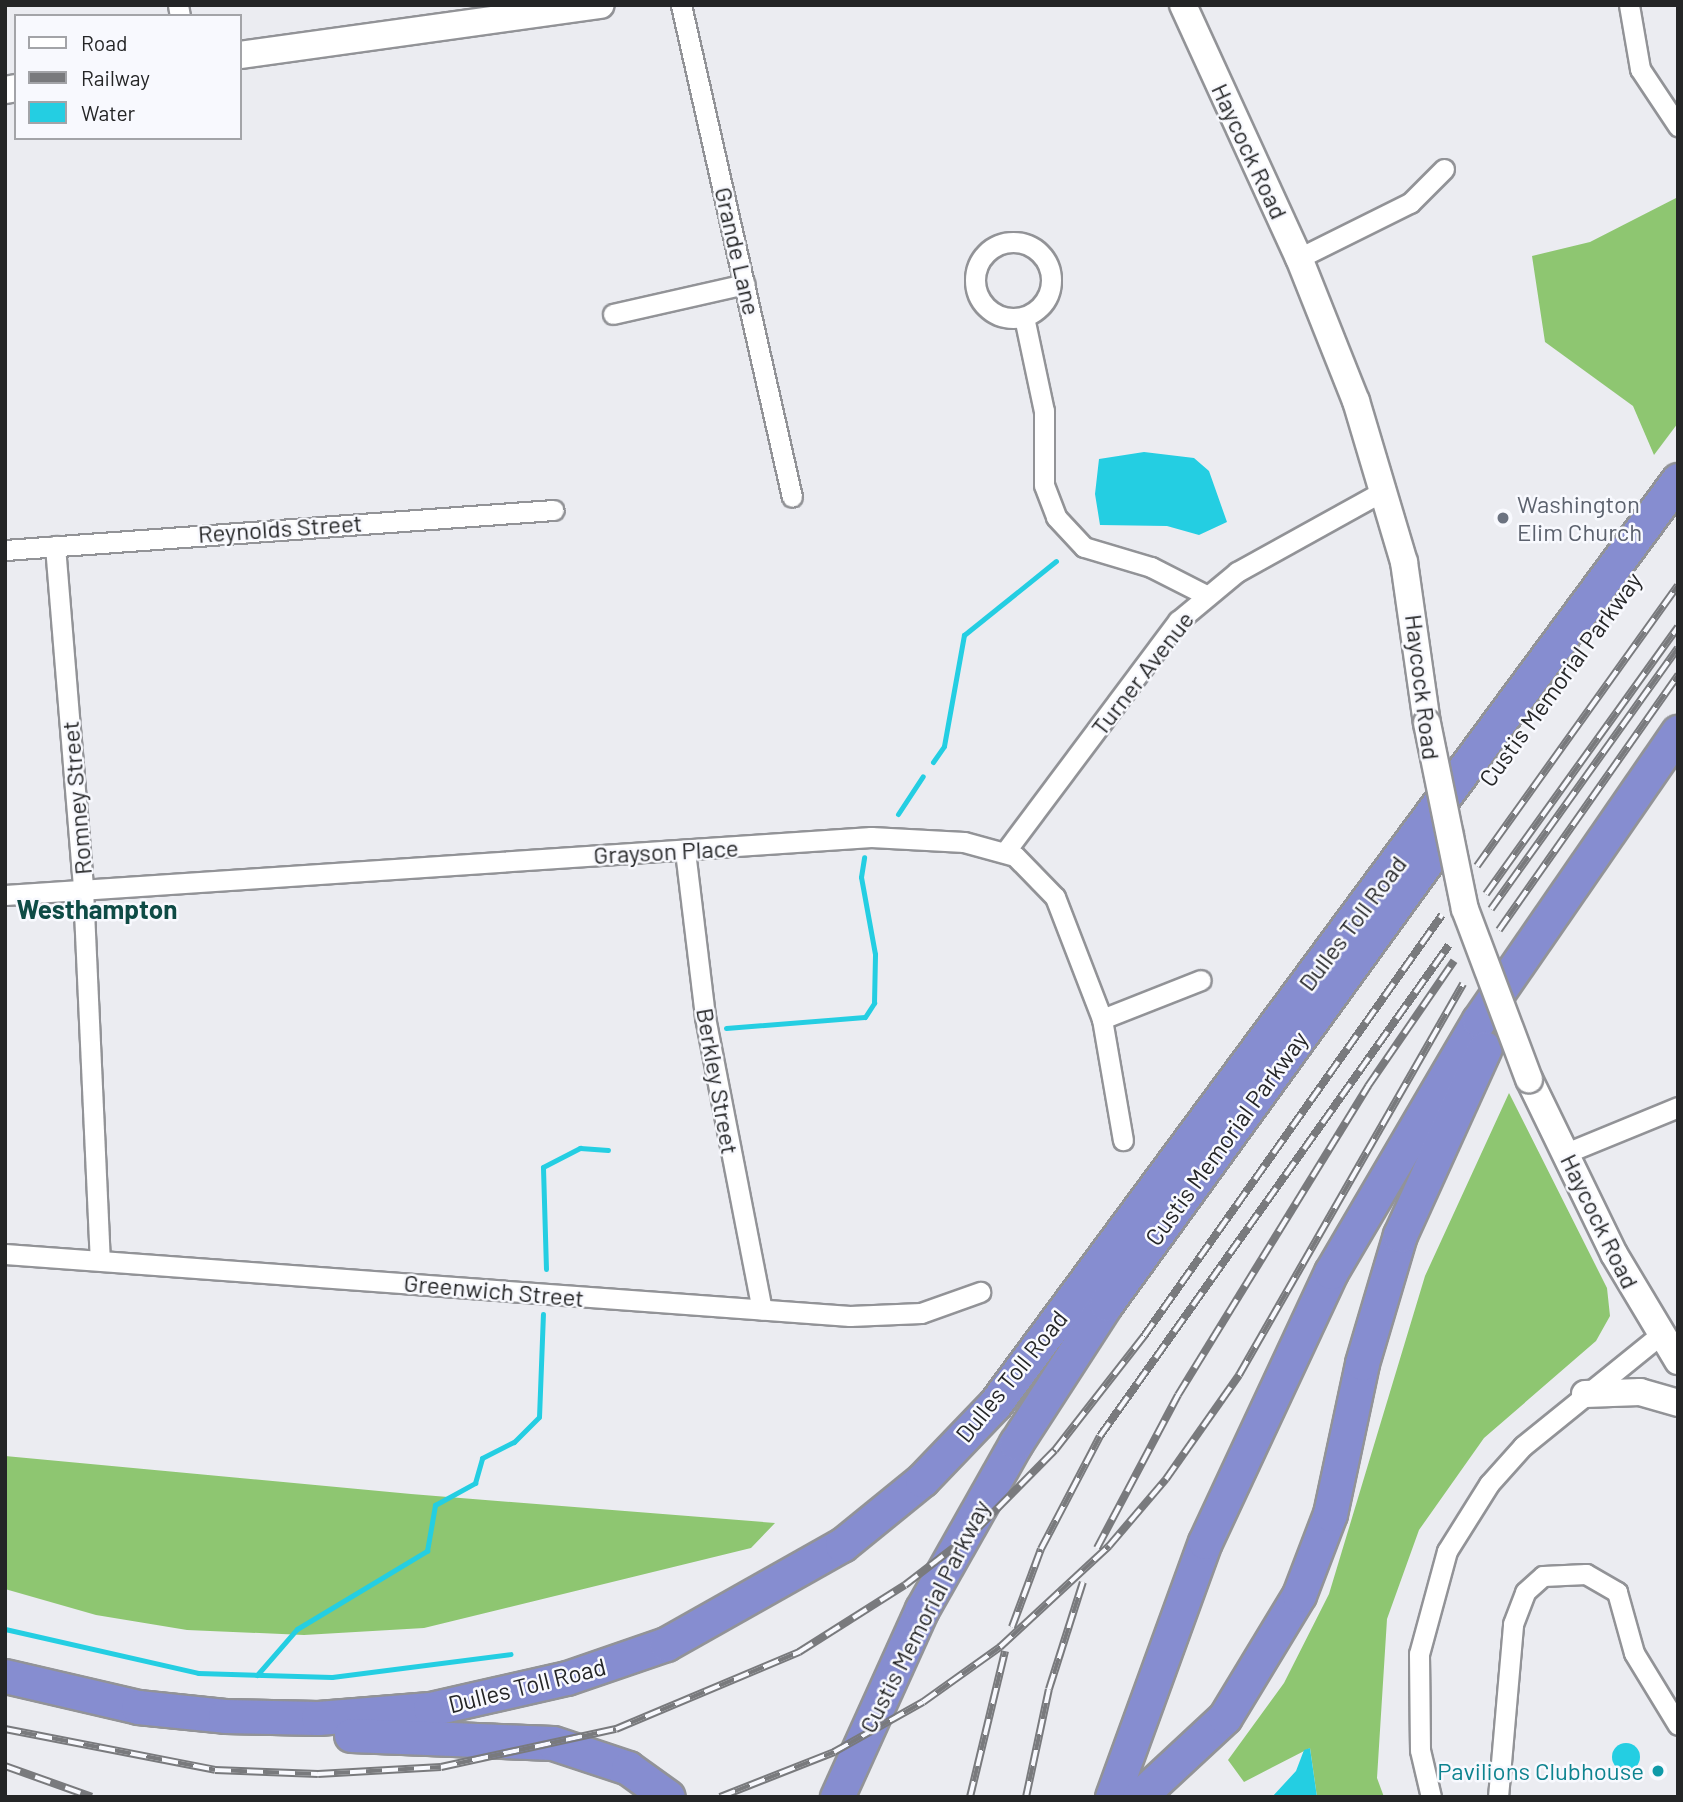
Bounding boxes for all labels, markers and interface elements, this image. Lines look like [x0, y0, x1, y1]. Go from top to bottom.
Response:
legend [14, 14, 242, 140]
text: Road [81, 30, 127, 55]
text: Railway [81, 65, 150, 90]
street label: Haycock Road [1206, 79, 1294, 223]
text: Water [81, 100, 135, 125]
street label: Grande Lane [709, 184, 767, 318]
place label: Washington Elim Church [1517, 490, 1642, 546]
street label: Reynolds Street [197, 508, 363, 548]
marker: Washington Elim Church [1495, 510, 1511, 526]
street label: Custis Memorial Parkway [1473, 566, 1647, 792]
street label: Turner Avenue [1085, 605, 1199, 741]
street label: Haycock Road [1400, 613, 1446, 761]
street label: Romney Street [55, 720, 97, 876]
street label: Grayson Place [593, 833, 739, 869]
street label: Dulles Toll Road [1292, 850, 1412, 996]
district label: Westhampton [17, 893, 177, 925]
street label: Berkley Street [691, 1006, 745, 1156]
street label: Custis Memorial Parkway [1139, 1025, 1313, 1251]
street label: Haycock Road [1555, 1149, 1645, 1293]
street label: Greenwich Street [403, 1268, 585, 1312]
street label: Dulles Toll Road [949, 1304, 1073, 1448]
street label: Custis Memorial Parkway [853, 1495, 995, 1737]
street label: Dulles Toll Road [445, 1652, 609, 1718]
place label: Pavilions Clubhouse [1437, 1757, 1644, 1785]
marker: Pavilions Clubhouse [1650, 1763, 1666, 1779]

